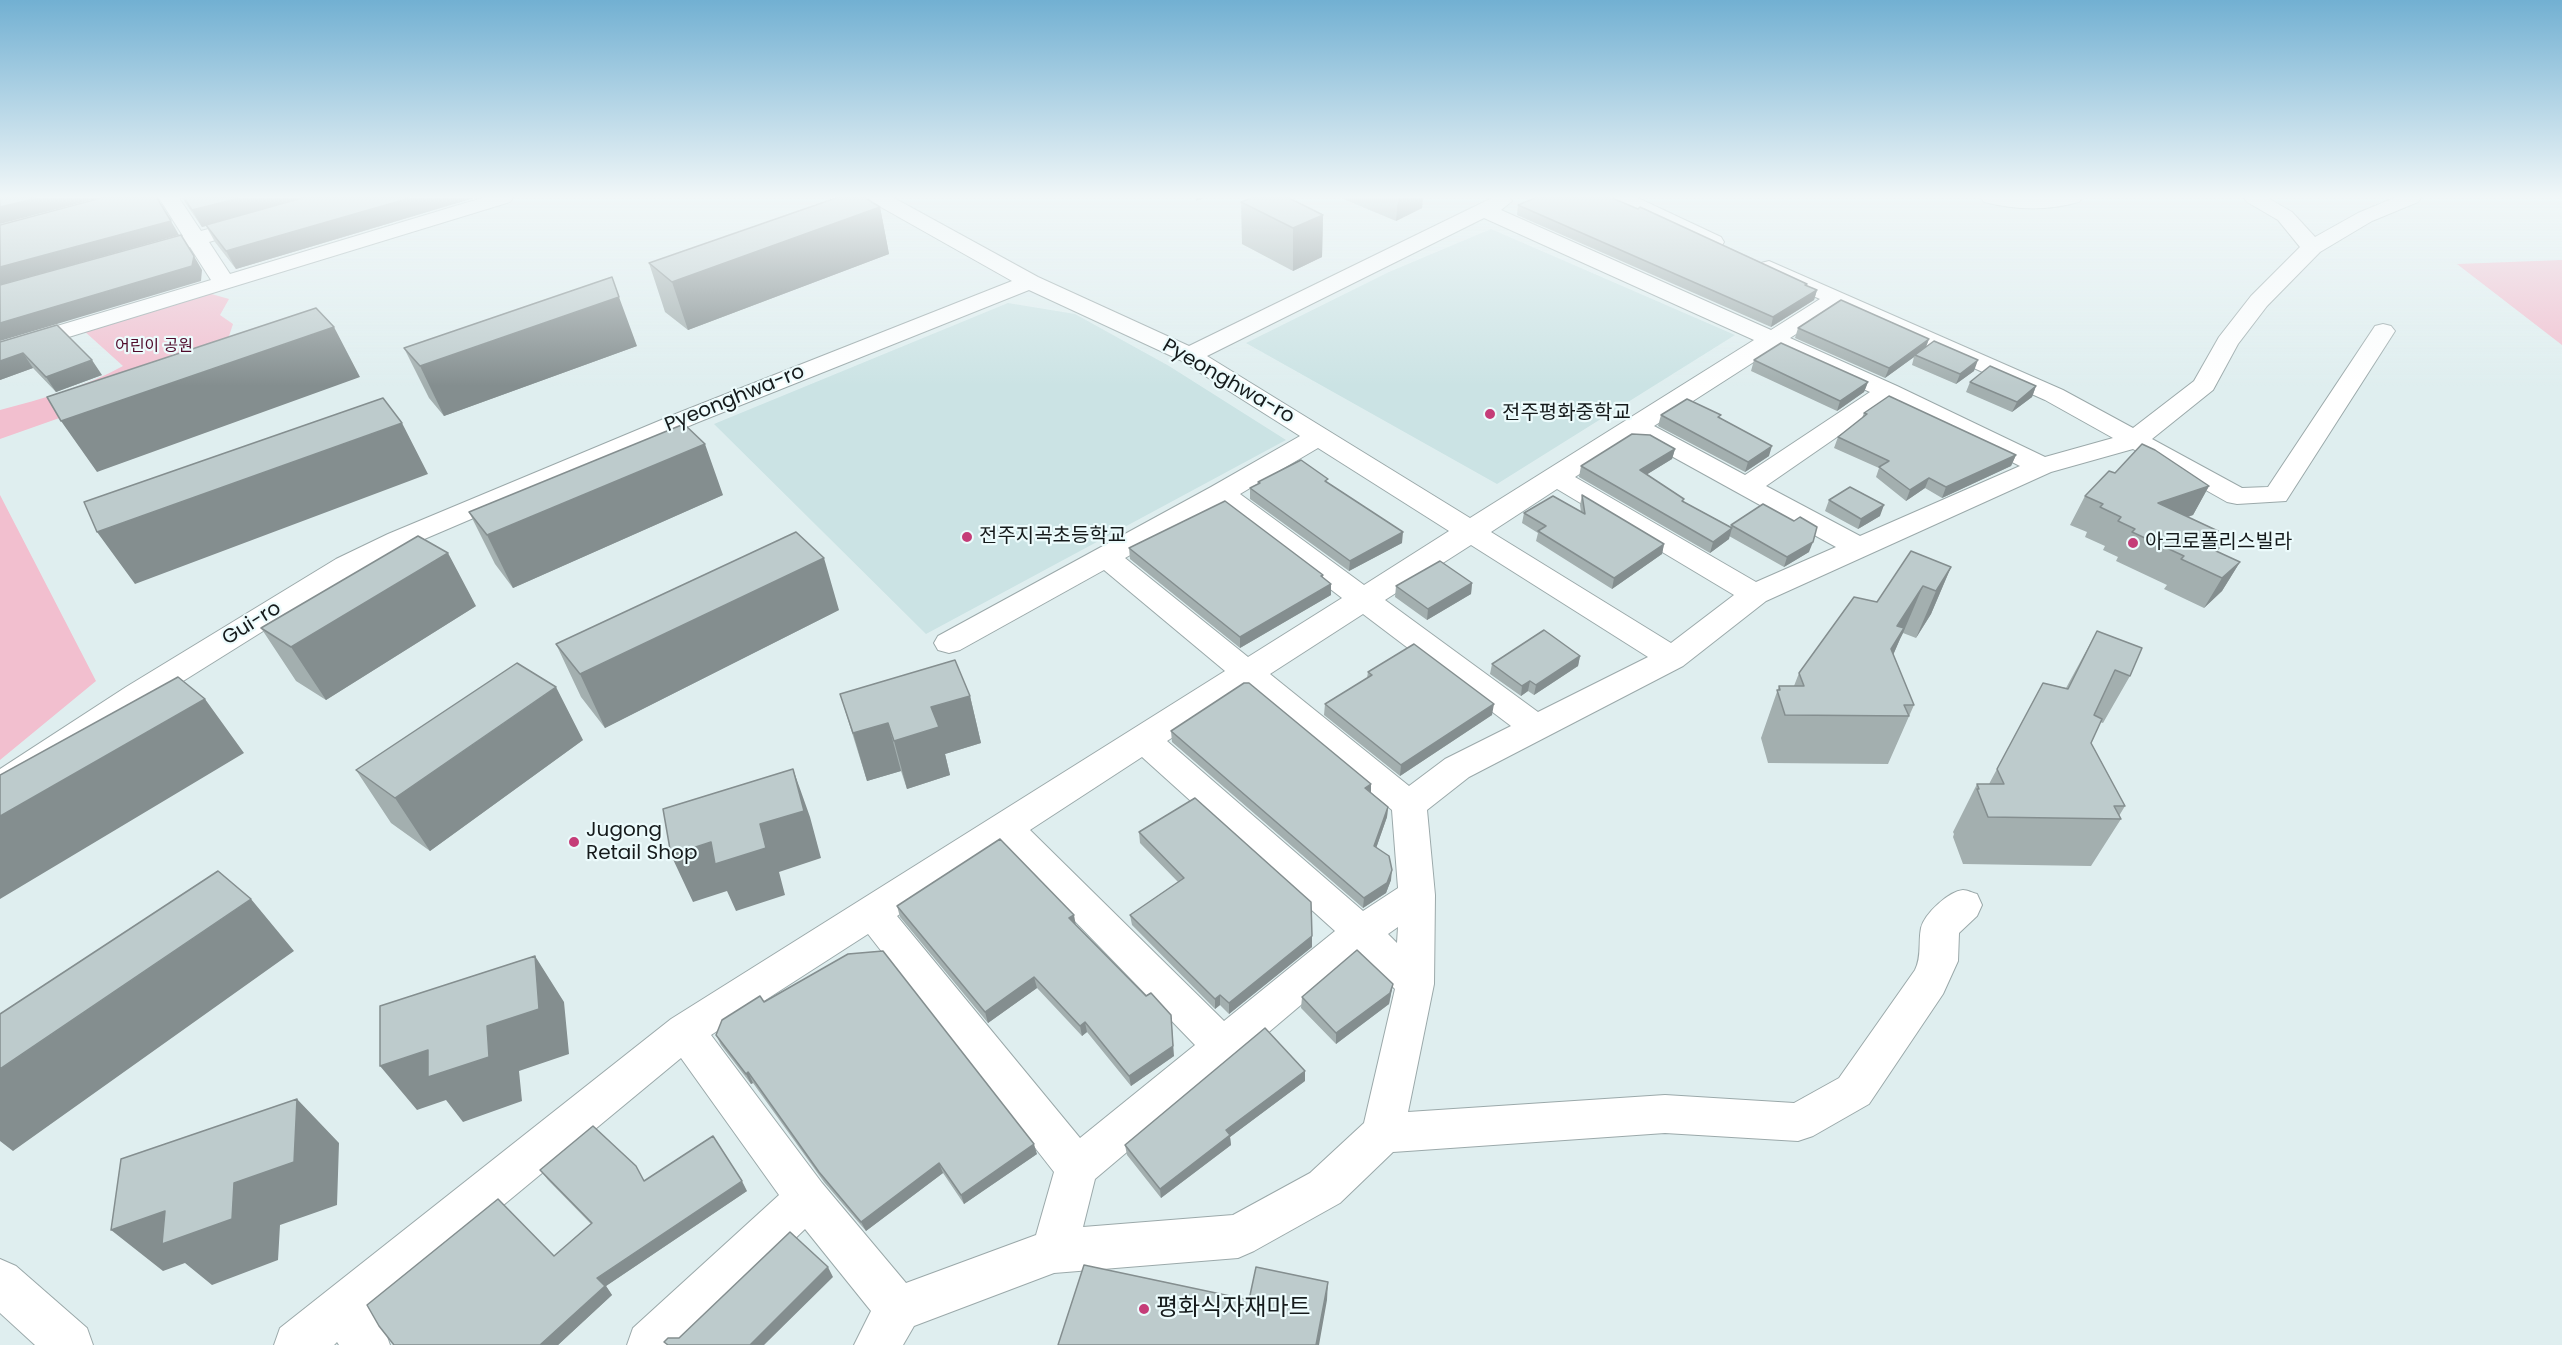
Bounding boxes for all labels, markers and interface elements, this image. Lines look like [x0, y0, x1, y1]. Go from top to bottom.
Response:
street label: Pyeonghwa-ro [1158, 335, 1298, 429]
park label: 어린이 공원 [115, 337, 193, 357]
street label: Pyeonghwa-ro [662, 360, 808, 438]
place label: 전주평화중학교 [1502, 402, 1631, 426]
marker: 전주평화중학교 [1483, 407, 1497, 421]
place label: 전주지곡초등학교 [979, 525, 1126, 549]
marker: 전주지곡초등학교 [960, 530, 974, 544]
place label: 아크로폴리스빌라 [2145, 531, 2292, 555]
marker: 아크로폴리스빌라 [2126, 536, 2140, 550]
street label: Gui-ro [218, 597, 286, 651]
place label: Jugong Retail Shop [586, 819, 697, 866]
marker: Jugong Retail Shop [567, 835, 581, 849]
place label: 평화식자재마트 [1156, 1295, 1311, 1323]
marker: 평화식자재마트 [1137, 1302, 1151, 1316]

